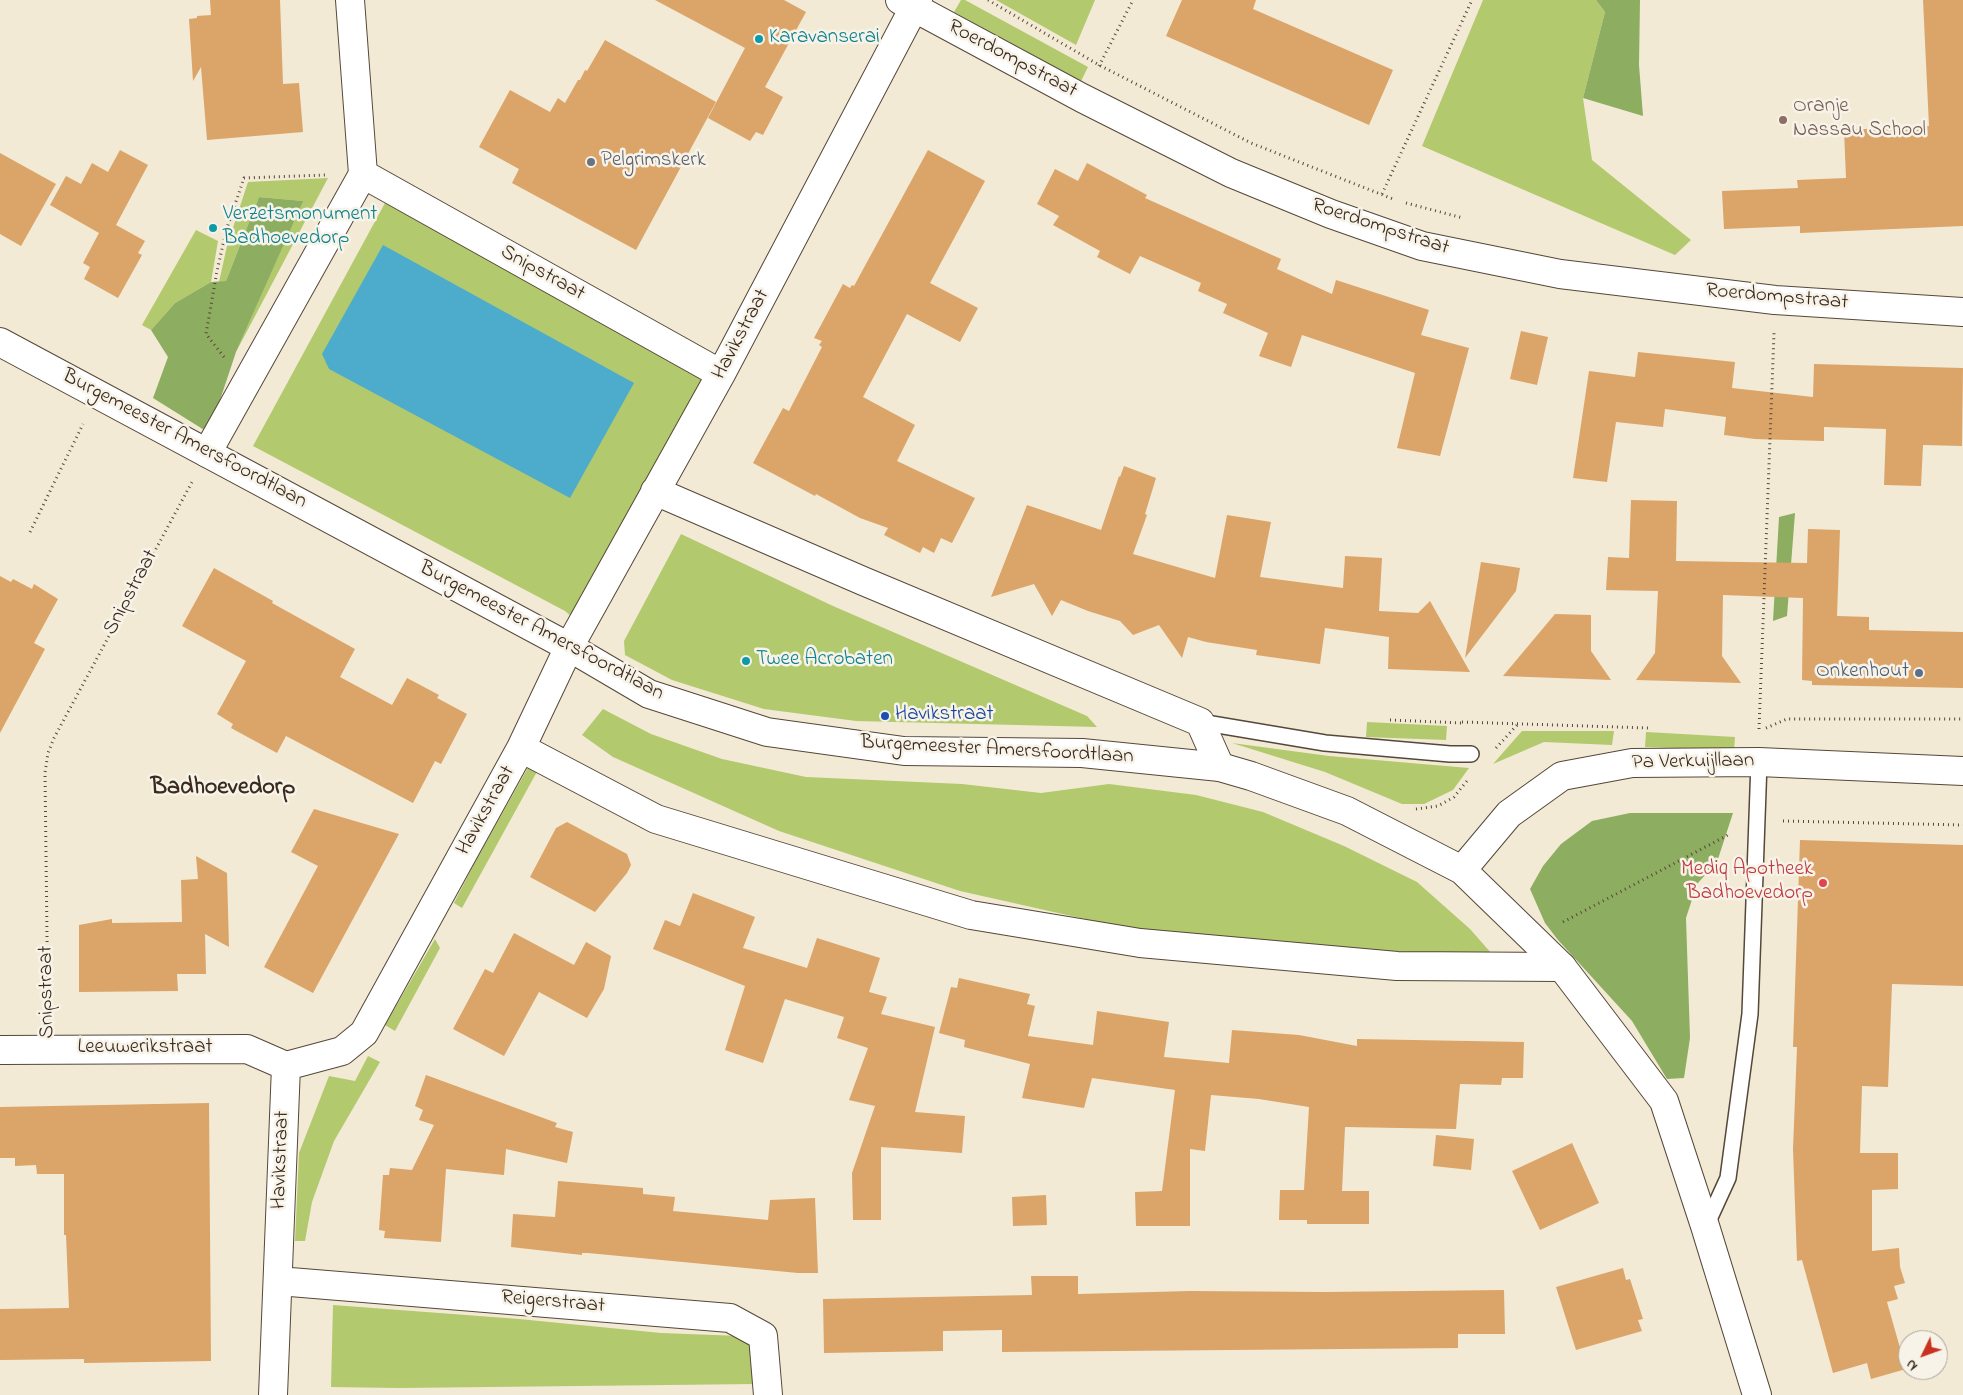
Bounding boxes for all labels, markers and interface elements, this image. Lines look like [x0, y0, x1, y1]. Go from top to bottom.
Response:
street label: Roerdompstraat [943, 15, 1081, 105]
place label: Karavanserai [769, 26, 880, 52]
marker: Karavanserai [753, 33, 765, 45]
place label: Oranje Nassau School [1793, 95, 1926, 145]
marker: Oranje Nassau School [1777, 114, 1789, 126]
place label: Pelgrimskerk [601, 149, 706, 175]
marker: Pelgrimskerk [585, 156, 597, 168]
street label: Roerdompstraat [1308, 194, 1452, 262]
place label: Verzetsmonument Badhoevedorp [223, 203, 377, 253]
marker: Verzetsmonument Badhoevedorp [207, 222, 219, 234]
street label: Snipstraat [495, 240, 589, 308]
street label: Roerdompstraat [1705, 279, 1849, 317]
street label: Havikstraat [708, 286, 776, 384]
street label: Burgemeester Amersfoordtlaan [57, 365, 311, 515]
street label: Snipstraat [99, 546, 165, 640]
street label: Burgemeester Amersfoordtlaan [414, 557, 668, 707]
place label: Twee Acrobaten [756, 648, 893, 674]
marker: Twee Acrobaten [740, 655, 752, 667]
place label: Onkenhout [1816, 660, 1909, 686]
marker: Onkenhout [1913, 667, 1925, 679]
place label: Havikstraat [895, 703, 994, 729]
marker: Havikstraat [879, 710, 891, 722]
street label: Burgemeester Amersfoordtlaan [860, 731, 1134, 771]
street label: Pa Verkuijllaan [1632, 749, 1754, 777]
street label: Havikstraat [452, 762, 522, 860]
district label: Badhoevedorp [151, 775, 295, 803]
place label: Mediq Apotheek Badhoevedorp [1681, 858, 1813, 908]
marker: Mediq Apotheek Badhoevedorp [1817, 877, 1829, 889]
street label: Snipstraat [35, 945, 61, 1039]
street label: Leeuwerikstraat [77, 1036, 213, 1062]
street label: Havikstraat [268, 1110, 296, 1210]
street label: Reigerstraat [500, 1286, 606, 1320]
north arrow [1898, 1330, 1948, 1380]
text: N [1901, 1354, 1923, 1375]

